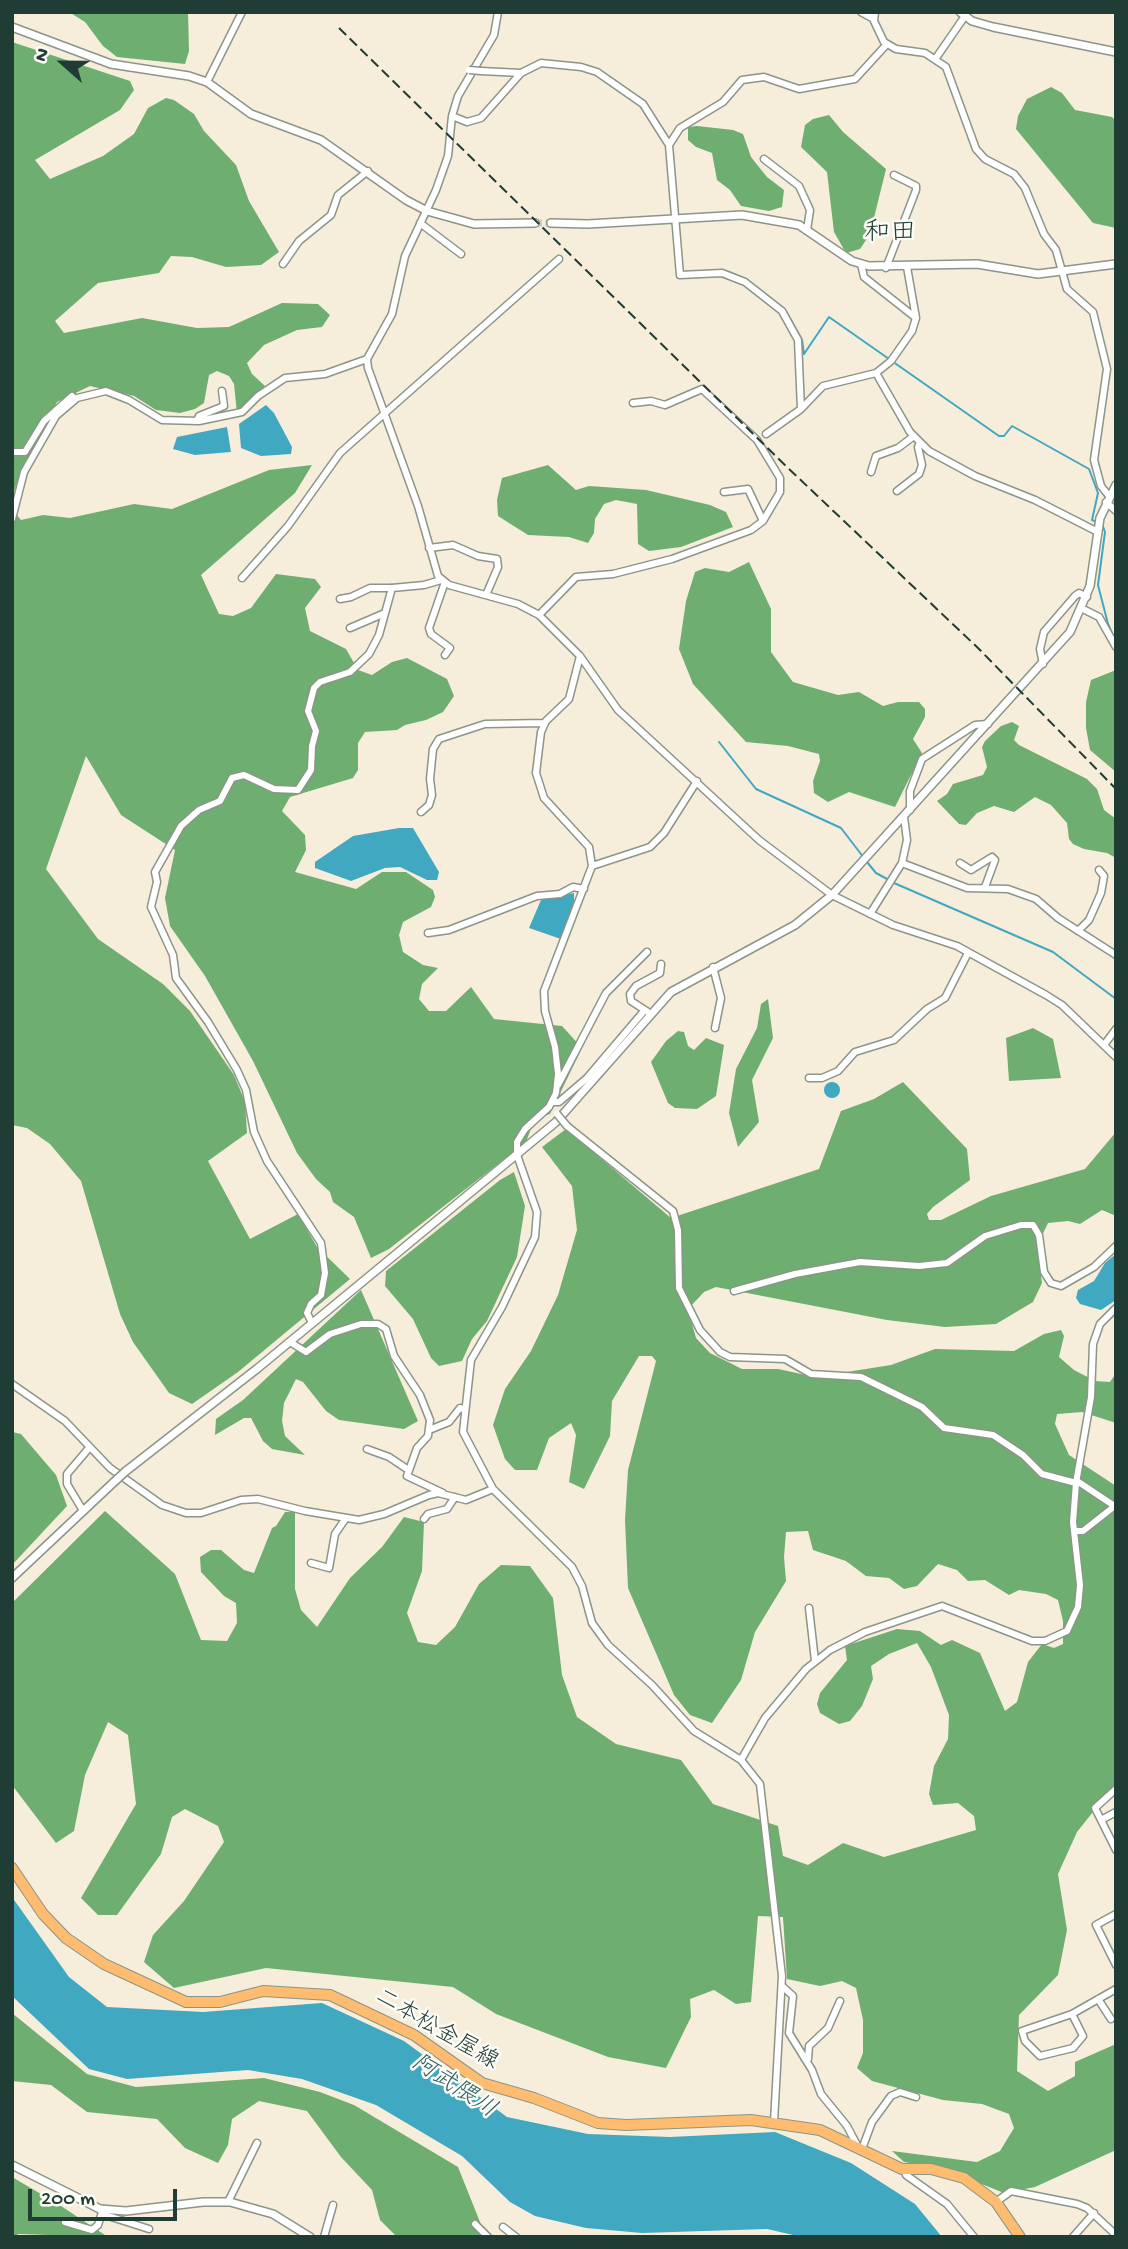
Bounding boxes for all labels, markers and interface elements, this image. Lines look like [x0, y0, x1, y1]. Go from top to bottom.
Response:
north arrow [28, 28, 98, 98]
text: N [30, 45, 56, 65]
district label: 和田 [864, 219, 916, 251]
street label: 二本松金屋線 [369, 1985, 503, 2077]
water label: 阿武隈川 [405, 2050, 501, 2126]
scale bar [32, 2176, 180, 2220]
text: 200 m [41, 2188, 95, 2213]

